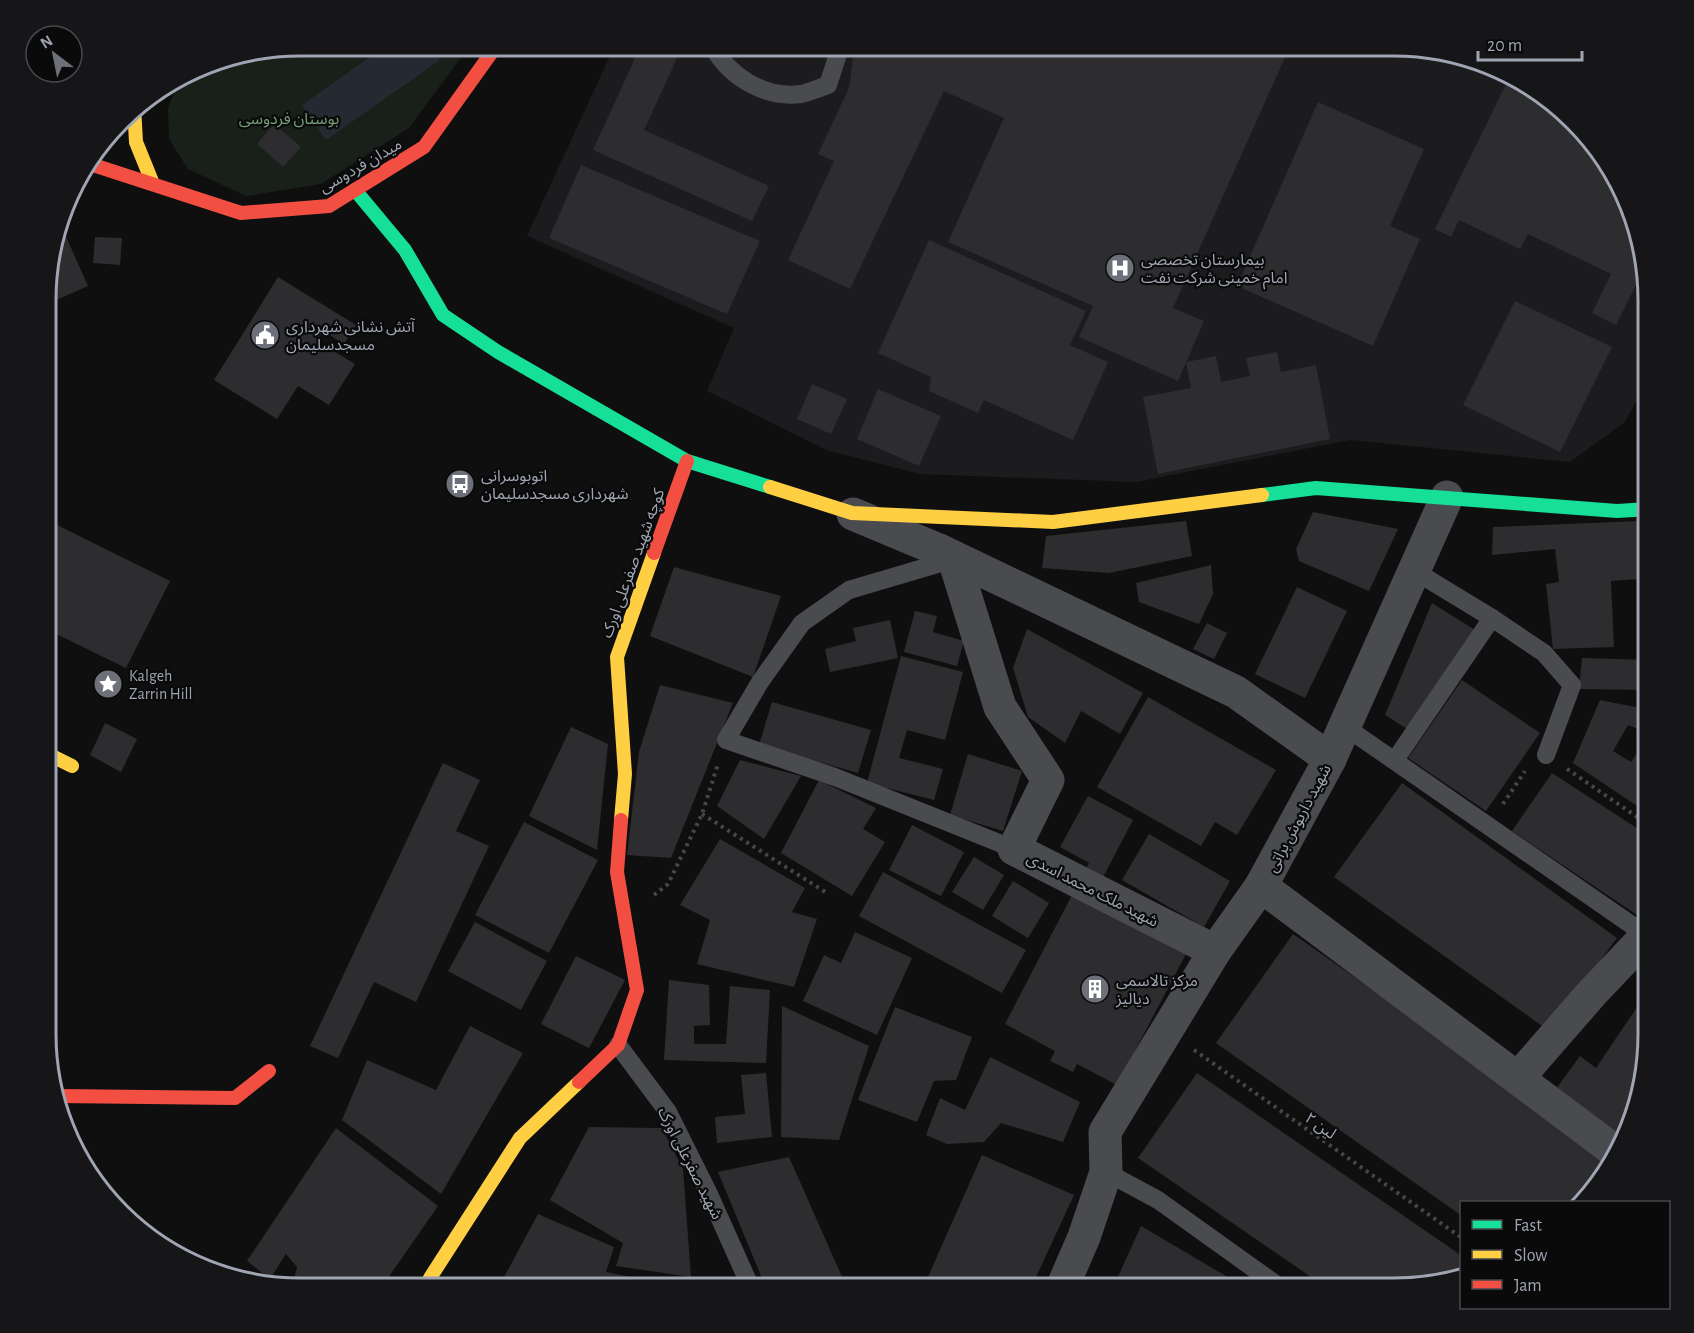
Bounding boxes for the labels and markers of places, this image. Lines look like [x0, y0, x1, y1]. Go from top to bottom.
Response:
hospital icon: بیمارستان تخصصی امام خمینی شرکت نفت [1104, 252, 1136, 284]
place label: بیمارستان تخصصی امام خمینی شرکت نفت [1141, 252, 1287, 290]
place label: آتش نشانی شهرداری مسجدسلیمان [286, 318, 416, 354]
public building icon: آتش نشانی شهرداری مسجدسلیمان [249, 319, 281, 351]
bus stop icon: اتوبوسرانی شهرداری مسجدسلیمان [444, 468, 476, 500]
place label: اتوبوسرانی شهرداری مسجدسلیمان [481, 468, 629, 503]
place icon: Kalgeh Zarrin Hill [92, 668, 124, 700]
place label: Kalgeh Zarrin Hill [129, 668, 193, 702]
building icon: مرکز تالاسمی دیالیز [1079, 973, 1111, 1005]
place label: مرکز تالاسمی دیالیز [1115, 973, 1198, 1008]

